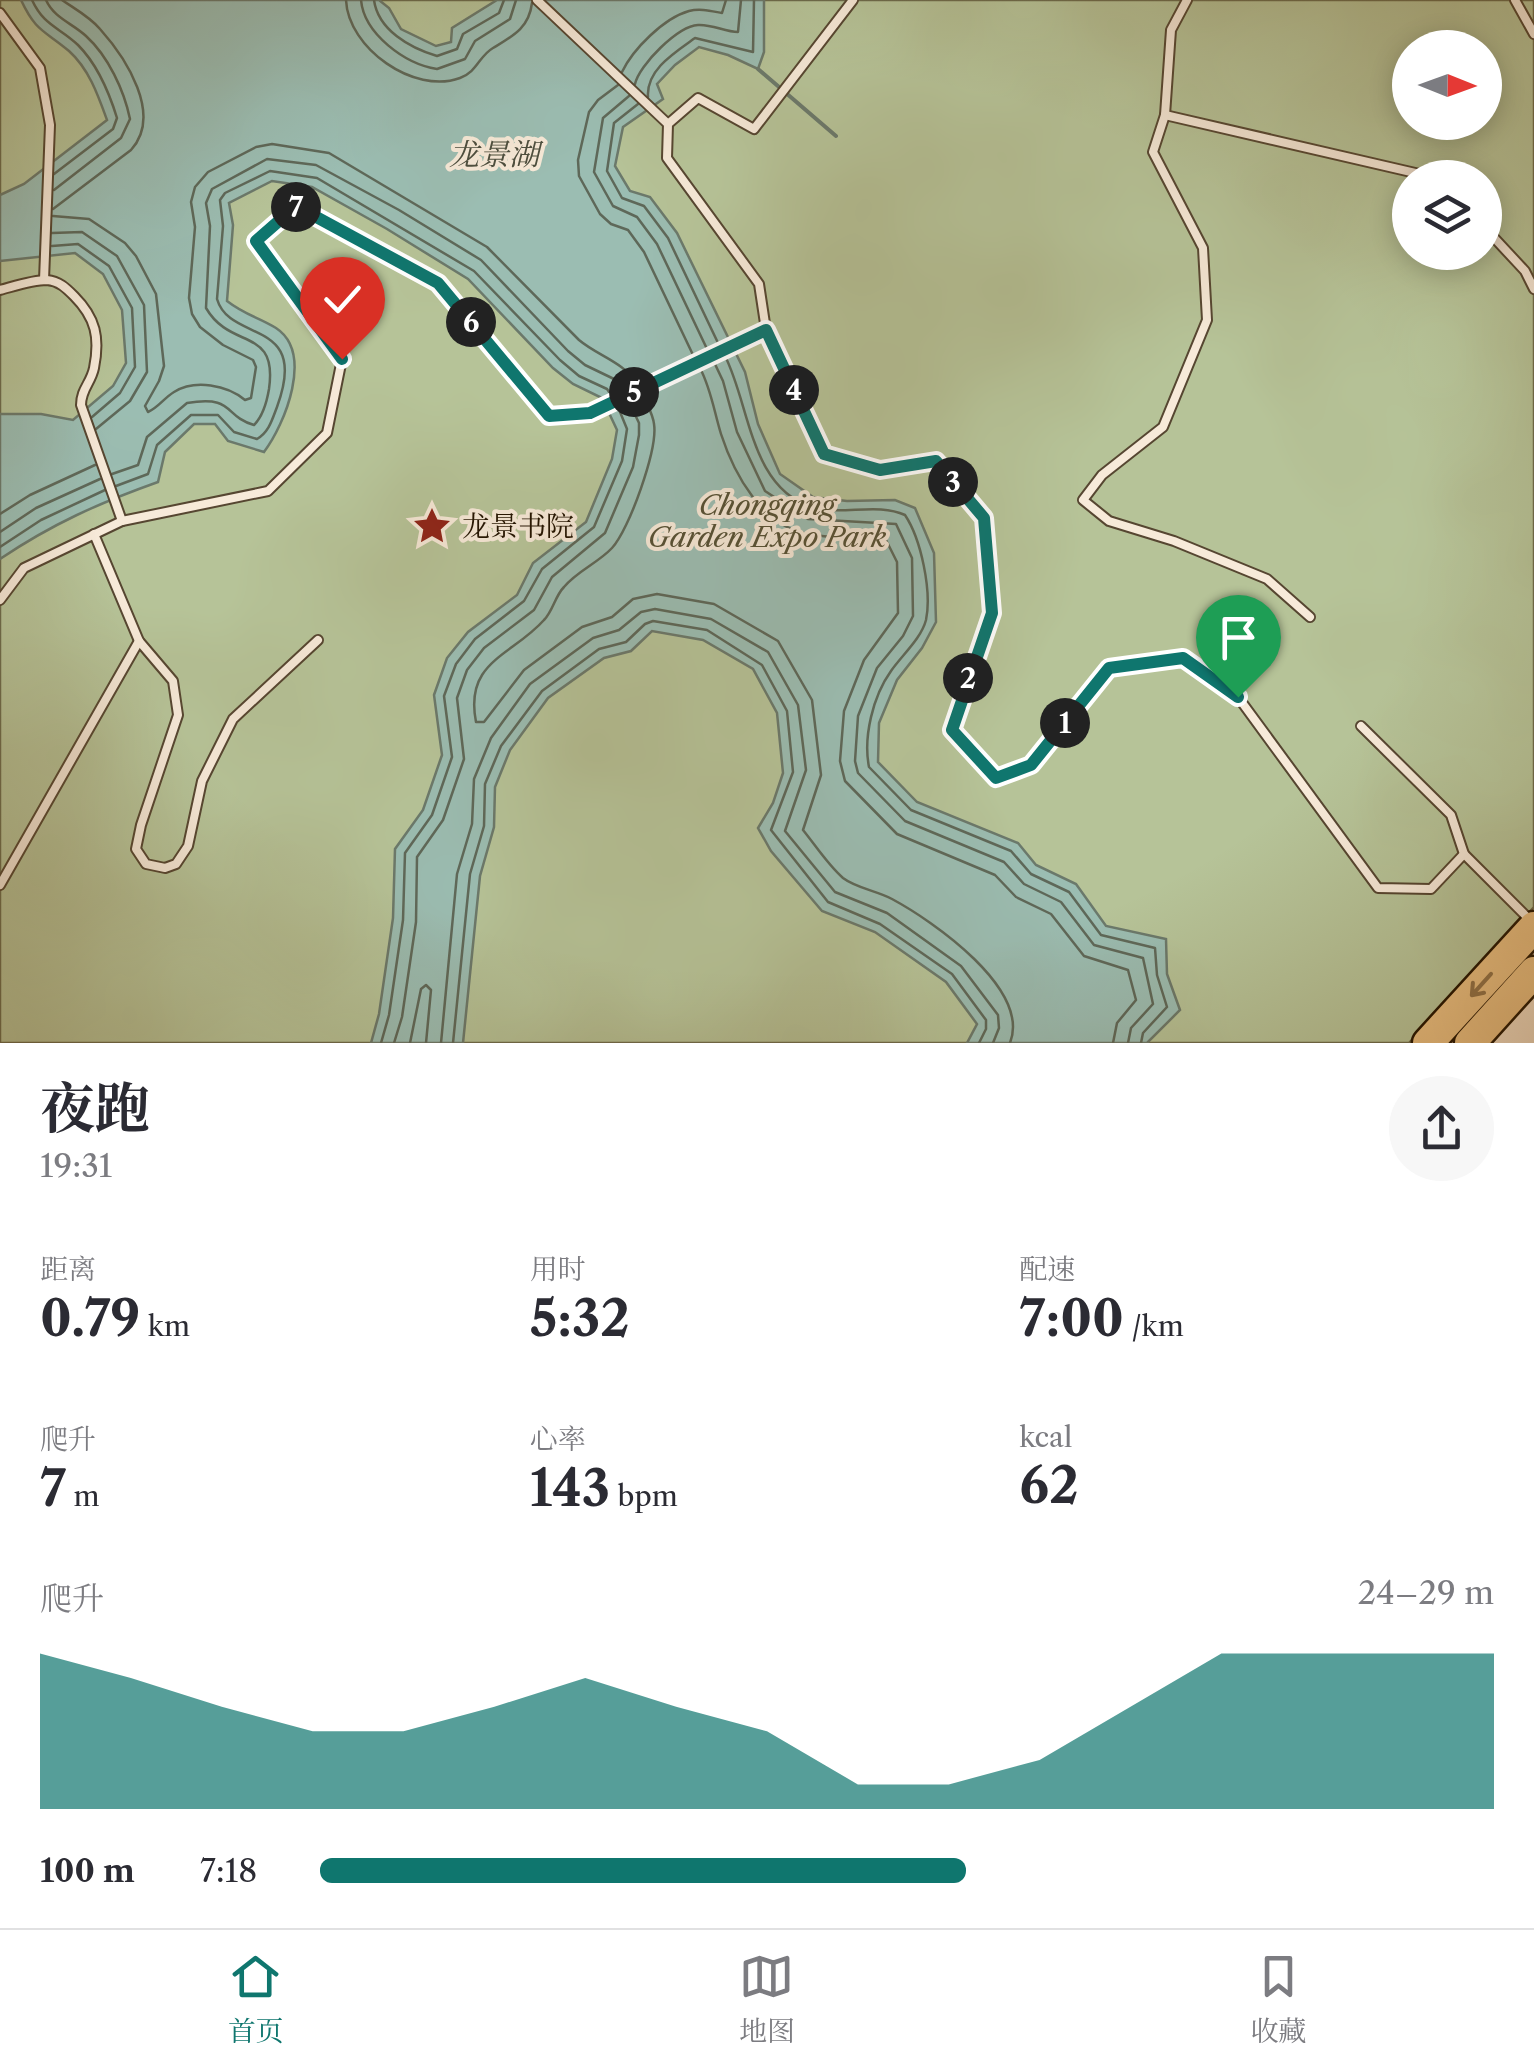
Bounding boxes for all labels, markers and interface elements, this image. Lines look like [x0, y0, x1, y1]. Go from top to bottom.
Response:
north arrow [1392, 30, 1502, 140]
map controls [1392, 30, 1502, 270]
water label: 龙景湖 [449, 136, 544, 173]
button: layers [1392, 160, 1502, 270]
pin: 7 [271, 182, 321, 232]
text: 7 [289, 190, 303, 224]
pin [300, 257, 385, 360]
icon: check [315, 272, 370, 327]
pin: 6 [446, 297, 496, 347]
text: 6 [463, 305, 479, 339]
pin: 4 [769, 365, 819, 415]
pin: 5 [609, 367, 659, 417]
text: 4 [786, 373, 802, 407]
text: 5 [626, 375, 642, 409]
pin: 3 [928, 457, 978, 507]
text: 3 [945, 465, 961, 499]
park label: Chongqing Garden Expo Park [648, 488, 887, 554]
place icon: 龙景书院 [411, 505, 453, 547]
place label: 龙景书院 [462, 509, 574, 543]
pin [1196, 595, 1281, 698]
icon: arrive [1211, 610, 1266, 665]
pin: 2 [943, 653, 993, 703]
text: 2 [960, 661, 976, 695]
pin: 1 [1040, 698, 1090, 748]
text: 1 [1059, 706, 1071, 740]
one-way arrow [1470, 972, 1493, 997]
text: 夜跑 [40, 1075, 150, 1142]
button: share [1389, 1076, 1494, 1181]
text: 19:31 [40, 1146, 112, 1185]
text: 距离 [40, 1252, 96, 1286]
text: 用时 [530, 1252, 586, 1286]
text: 配速 [1019, 1252, 1075, 1286]
text: 0.79 [40, 1287, 140, 1349]
text: 5:32 [530, 1287, 630, 1349]
text: 7:00 [1019, 1287, 1124, 1349]
text: km [140, 1309, 190, 1343]
text: /km [1124, 1309, 1184, 1343]
text: kcal [1019, 1420, 1072, 1454]
text: 爬升 [40, 1422, 96, 1456]
text: 心率 [530, 1422, 586, 1456]
text: 62 [1019, 1454, 1079, 1516]
text: 7 [40, 1457, 66, 1519]
text: 143 [530, 1457, 610, 1519]
text: m [66, 1479, 100, 1513]
text: bpm [610, 1479, 678, 1513]
text: 24–29 m [1358, 1573, 1494, 1612]
text: 爬升 [40, 1579, 104, 1618]
text: 100 m [40, 1851, 135, 1890]
text: 7:18 [200, 1851, 257, 1890]
tab: 首页 [228, 1949, 284, 2049]
tab: 地图 [739, 1949, 795, 2049]
tab: 收藏 [1250, 1949, 1306, 2049]

